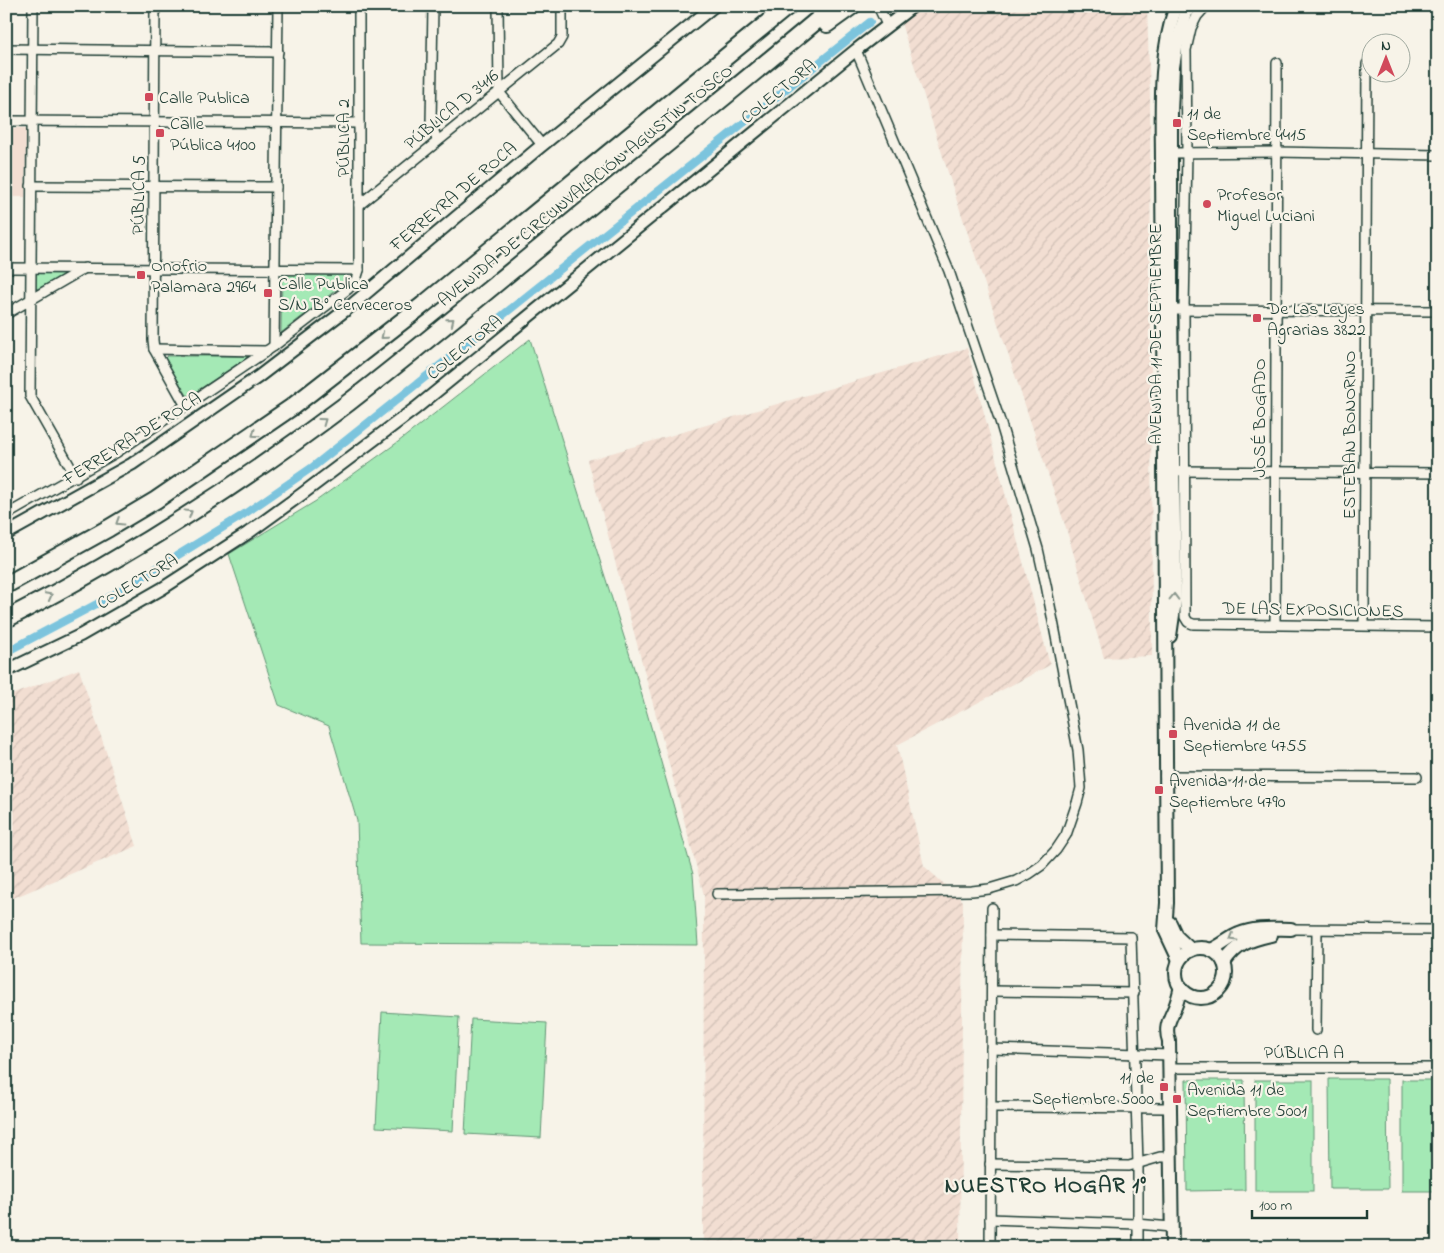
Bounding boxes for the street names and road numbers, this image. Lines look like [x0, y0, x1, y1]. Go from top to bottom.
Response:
street label: COLECTORA [736, 54, 823, 131]
street label: AVENIDA DE CIRCUNVALACIÓN AGUSTÍN TOSCO [433, 59, 739, 314]
street label: PÚBLICA D 3416 [399, 64, 505, 157]
street label: PÚBLICA 2 [332, 99, 358, 177]
street label: FERREYRA DE ROCA [384, 137, 523, 259]
street label: PÚBLICA 5 [126, 155, 154, 235]
street label: AVENIDA 11 DE SEPTIEMBRE [1144, 223, 1170, 445]
street label: COLECTORA [422, 310, 509, 387]
street label: ESTEBAN BONORINO [1338, 351, 1364, 519]
street label: JOSÉ BOGADO [1248, 359, 1274, 477]
street label: FERREYRA DE ROCA [58, 387, 207, 493]
street label: COLECTORA [92, 548, 184, 617]
street label: DE LAS EXPOSICIONES [1221, 596, 1404, 626]
street label: PÚBLICA A [1264, 1041, 1344, 1067]

